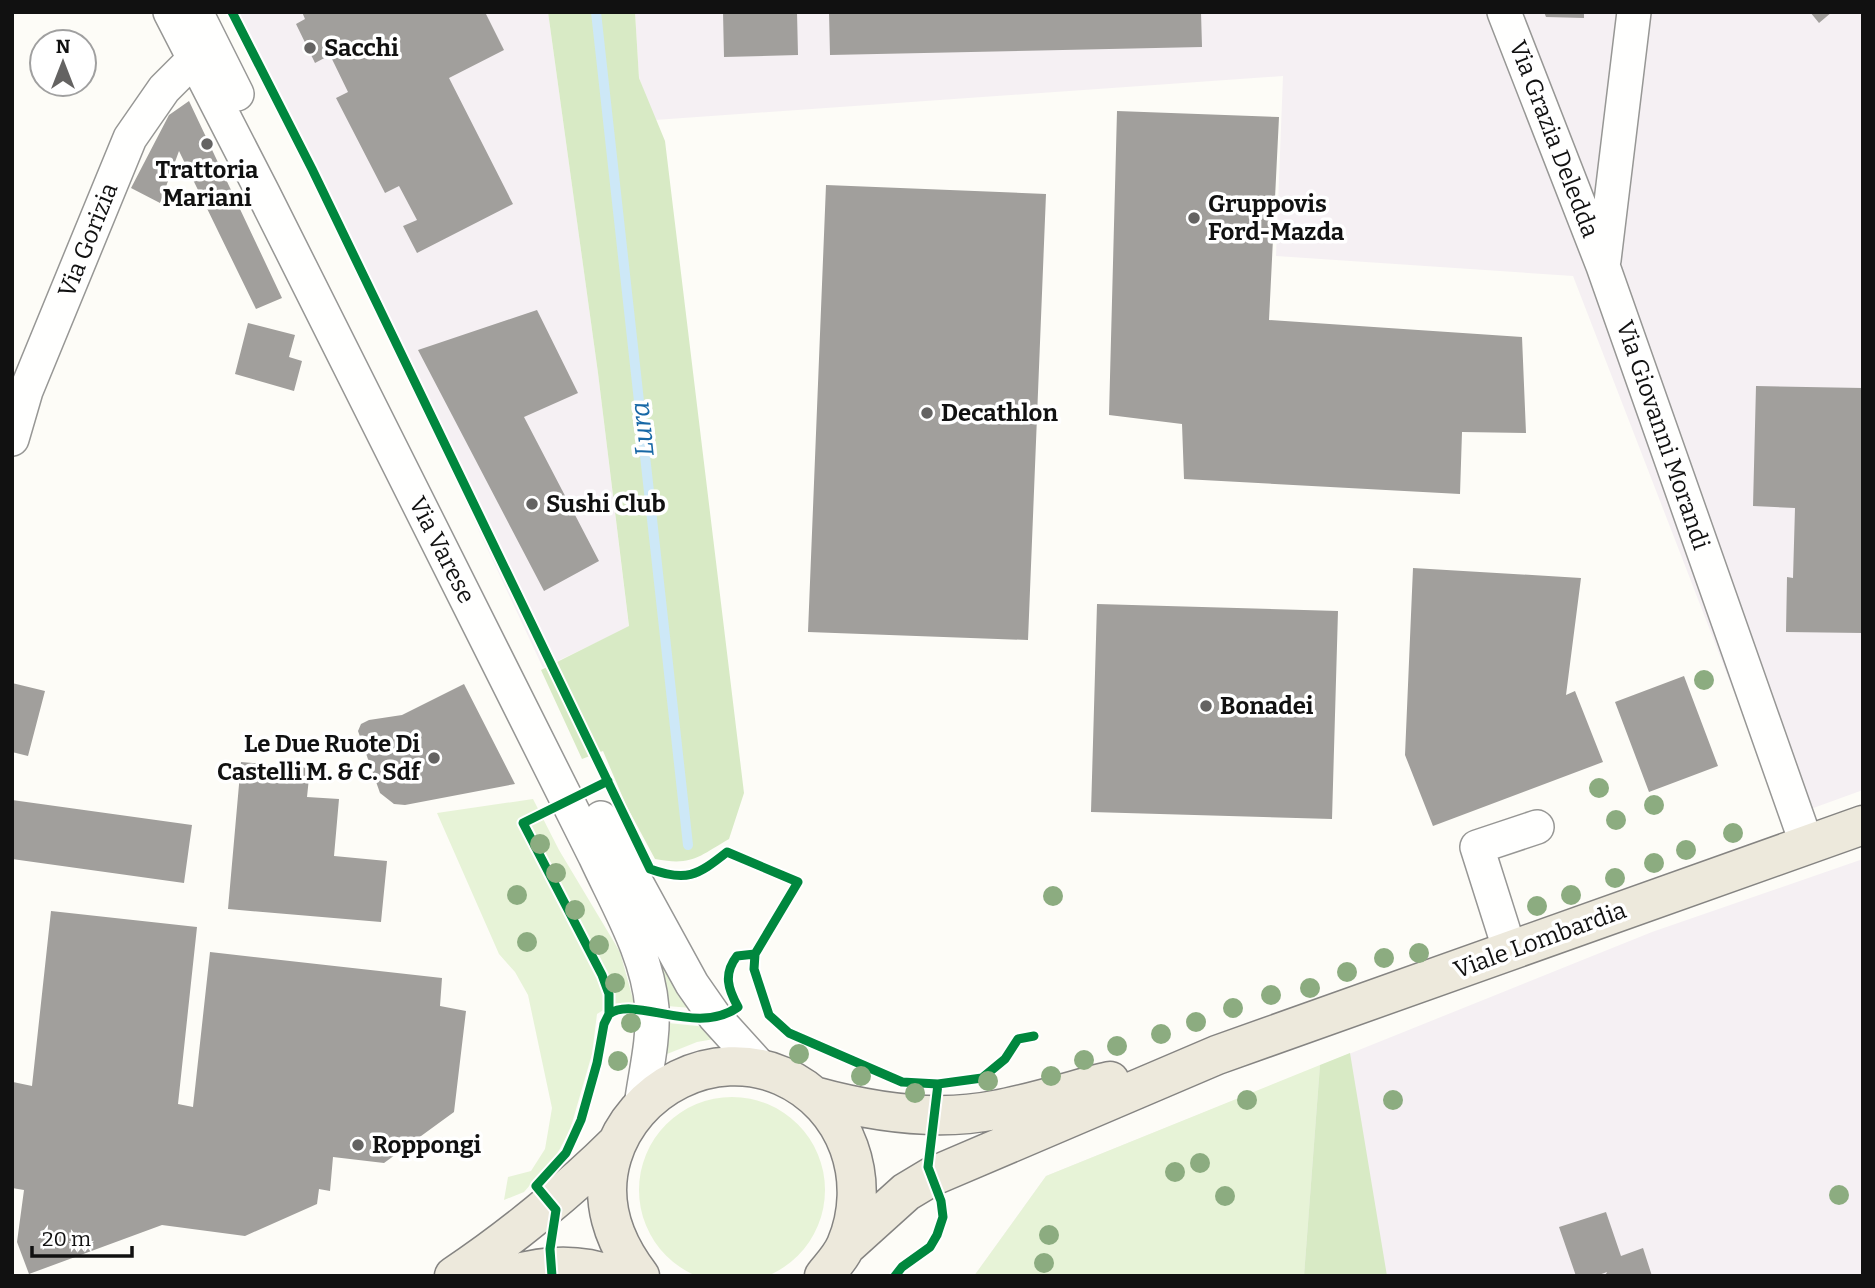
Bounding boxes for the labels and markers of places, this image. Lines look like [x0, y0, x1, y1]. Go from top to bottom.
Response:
place label: Sacchi [324, 34, 399, 62]
marker: Sacchi [302, 40, 318, 56]
marker: Trattoria Mariani [199, 136, 215, 152]
place label: Trattoria Mariani [156, 156, 259, 212]
place label: Gruppovis Ford-Mazda [1208, 190, 1345, 246]
marker: Gruppovis Ford-Mazda [1186, 210, 1202, 226]
place label: Decathlon [941, 399, 1058, 427]
marker: Decathlon [919, 405, 935, 421]
place label: Sushi Club [546, 490, 666, 518]
marker: Sushi Club [524, 496, 540, 512]
place label: Bonadei [1220, 692, 1314, 720]
marker: Bonadei [1198, 698, 1214, 714]
place label: Le Due Ruote Di Castelli M. & C. Sdf [217, 730, 422, 786]
marker: Le Due Ruote Di Castelli M. & C. Sdf [426, 750, 442, 766]
place label: Roppongi [372, 1131, 482, 1159]
marker: Roppongi [350, 1137, 366, 1153]

